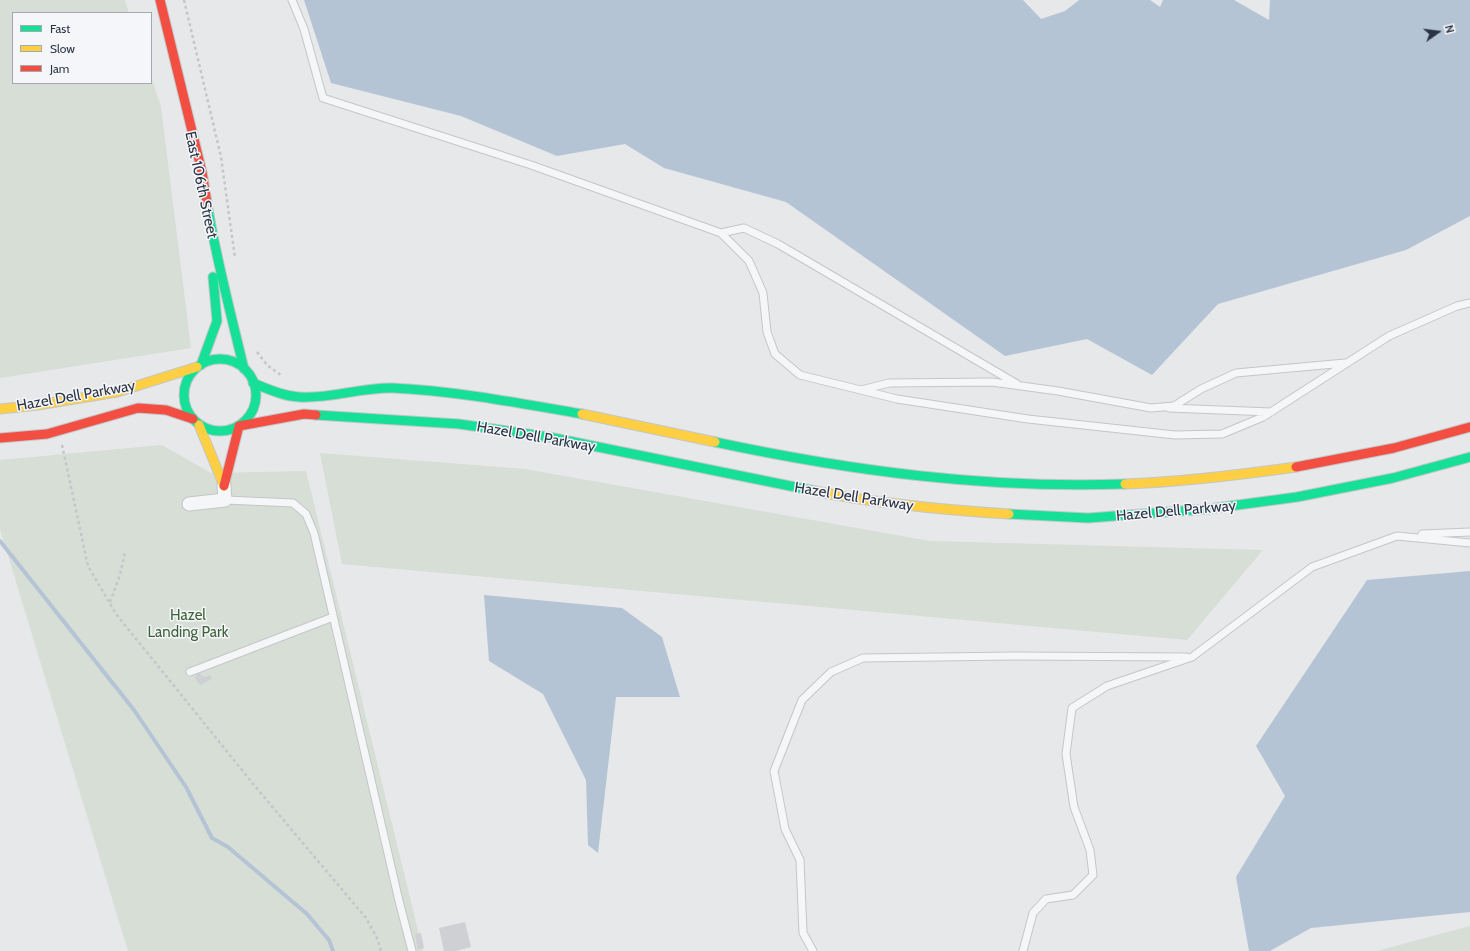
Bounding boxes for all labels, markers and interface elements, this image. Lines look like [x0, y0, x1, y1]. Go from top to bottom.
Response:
legend [12, 12, 152, 84]
north arrow [1418, 12, 1458, 52]
text: Fast [50, 21, 70, 36]
text: N [1442, 24, 1457, 35]
text: Slow [50, 41, 75, 56]
text: Jam [50, 61, 69, 76]
street label: East 106th Street [181, 130, 221, 240]
street label: Hazel Dell Parkway [15, 377, 137, 415]
street label: Hazel Dell Parkway [475, 418, 597, 456]
street label: Hazel Dell Parkway [793, 479, 915, 515]
street label: Hazel Dell Parkway [1115, 497, 1237, 525]
park label: Hazel Landing Park [148, 607, 228, 642]

